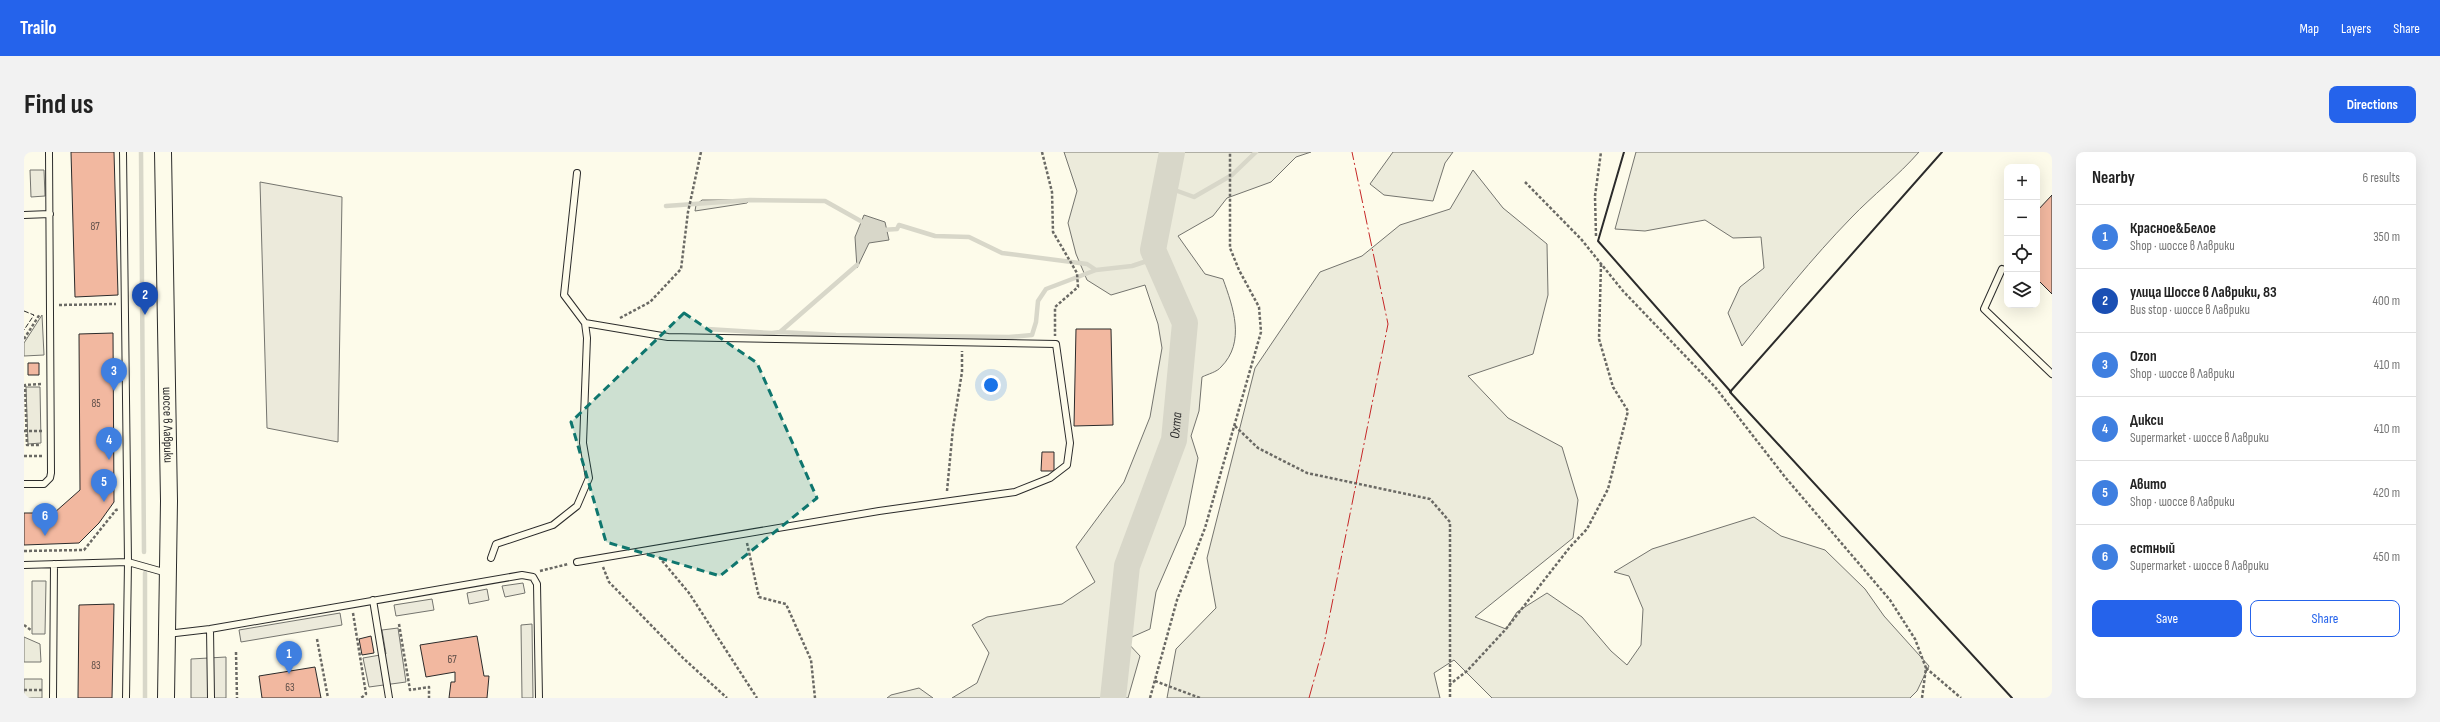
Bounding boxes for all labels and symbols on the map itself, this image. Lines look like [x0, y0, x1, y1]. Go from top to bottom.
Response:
house number: 87 [90, 220, 100, 233]
pin: 2 [132, 282, 158, 315]
pin: 3 [101, 358, 127, 391]
your location [981, 375, 1001, 395]
street label: шоссе в Лаврики [159, 387, 176, 463]
house number: 85 [91, 397, 101, 410]
water label: Охта [1166, 411, 1185, 439]
pin: 4 [96, 427, 122, 460]
pin: 5 [91, 469, 117, 502]
pin: 6 [32, 503, 58, 536]
pin: 1 [276, 641, 302, 674]
house number: 67 [447, 653, 457, 666]
house number: 83 [91, 659, 101, 672]
house number: 63 [285, 681, 295, 694]

